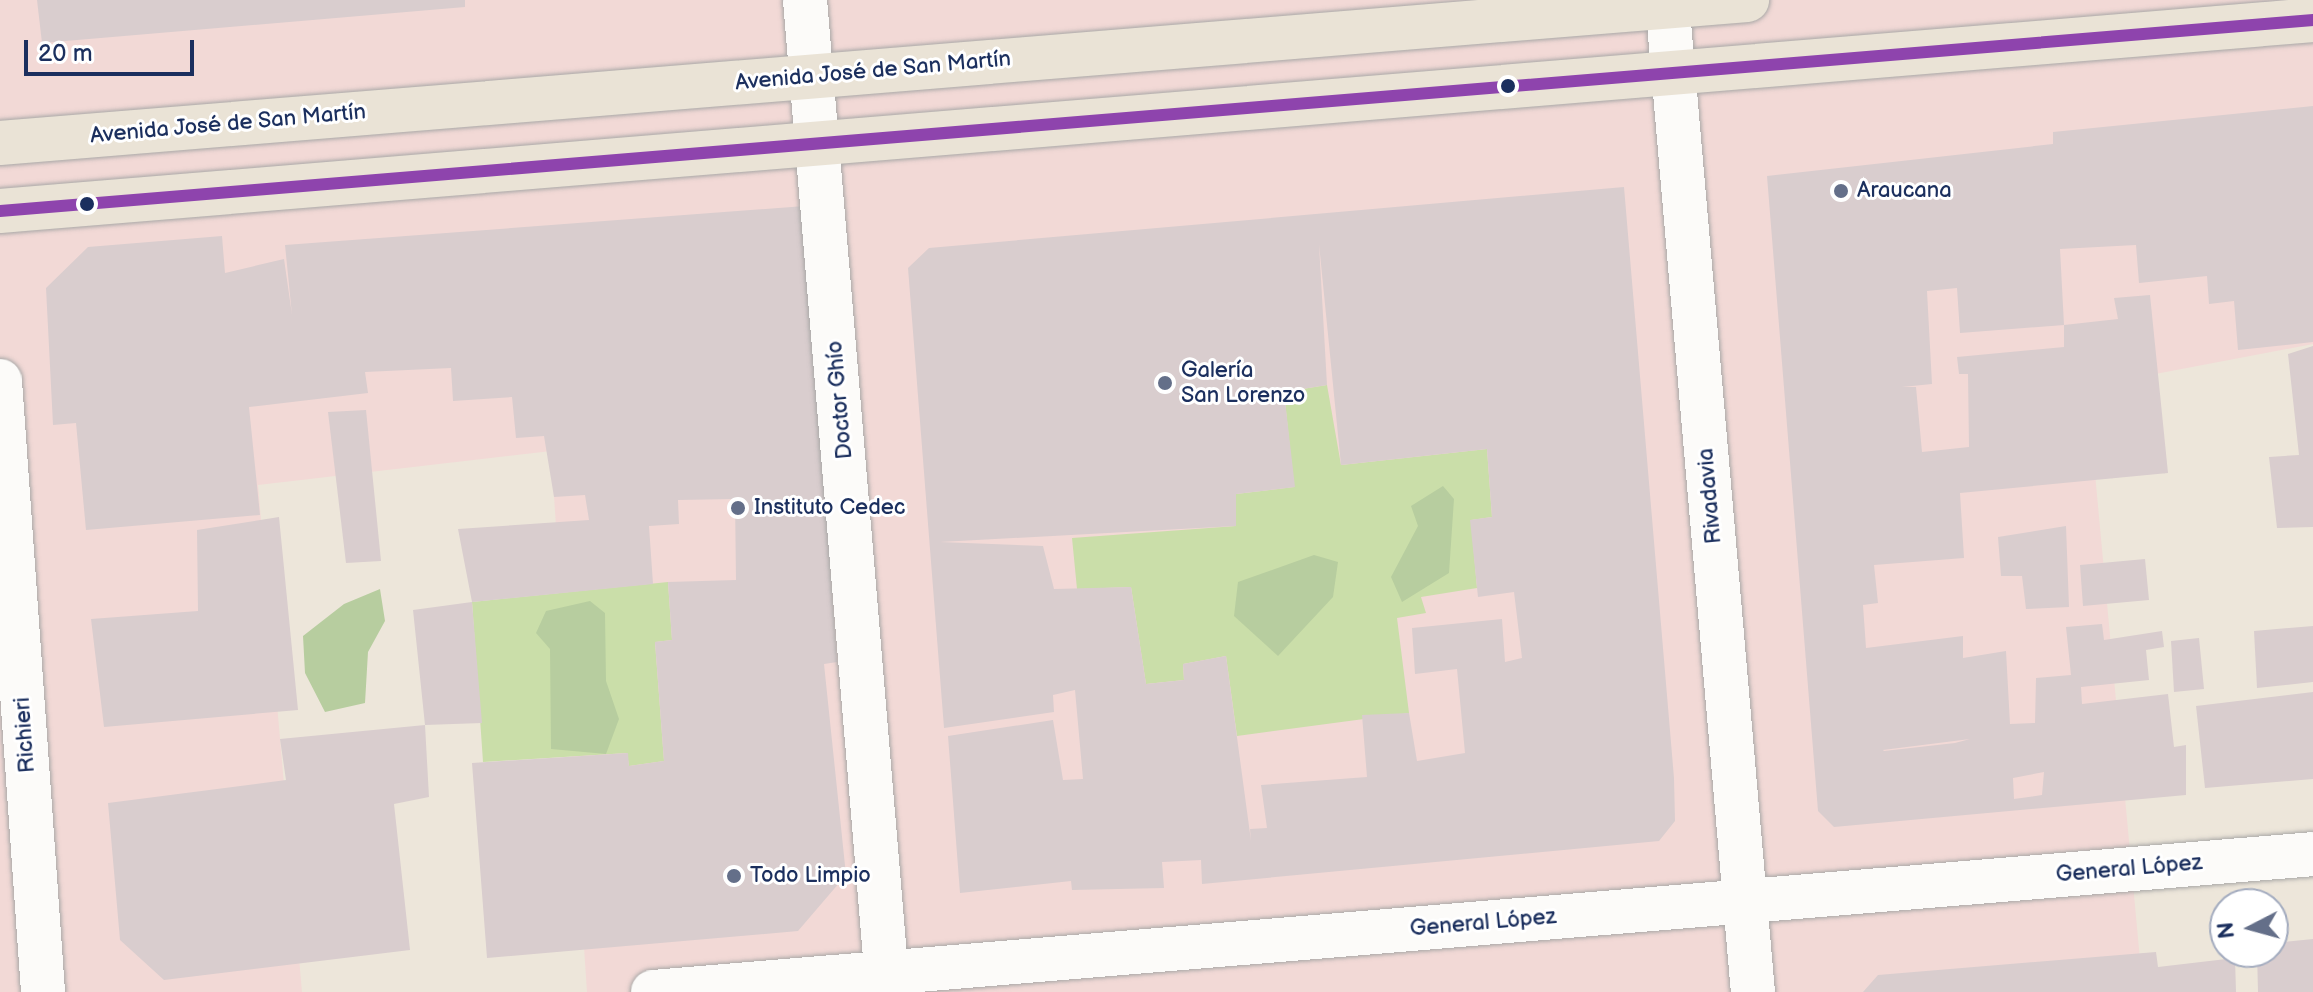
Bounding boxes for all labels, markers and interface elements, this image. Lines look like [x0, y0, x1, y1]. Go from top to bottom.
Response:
scale bar [28, 24, 198, 74]
text: 20 m [38, 39, 93, 68]
street label: Avenida José de San Martín [733, 46, 1013, 96]
unlabelled marker [1500, 78, 1516, 94]
street label: Avenida José de San Martín [88, 99, 368, 149]
place label: Araucana [1857, 178, 1952, 204]
marker: Araucana [1832, 182, 1850, 200]
unlabelled marker [79, 196, 95, 212]
street label: Doctor Ghío [822, 340, 858, 460]
place label: Galería San Lorenzo [1181, 357, 1305, 408]
marker: Galería San Lorenzo [1156, 374, 1174, 392]
street label: Rivadavia [1693, 447, 1727, 545]
place label: Instituto Cedec [754, 495, 905, 521]
marker: Instituto Cedec [729, 499, 747, 517]
street label: Richieri [9, 696, 41, 774]
street label: General López [2055, 849, 2203, 889]
place label: Todo Limpio [750, 863, 871, 889]
marker: Todo Limpio [725, 867, 743, 885]
north arrow [2209, 888, 2289, 968]
street label: General López [1409, 903, 1557, 943]
text: N [2212, 921, 2241, 940]

